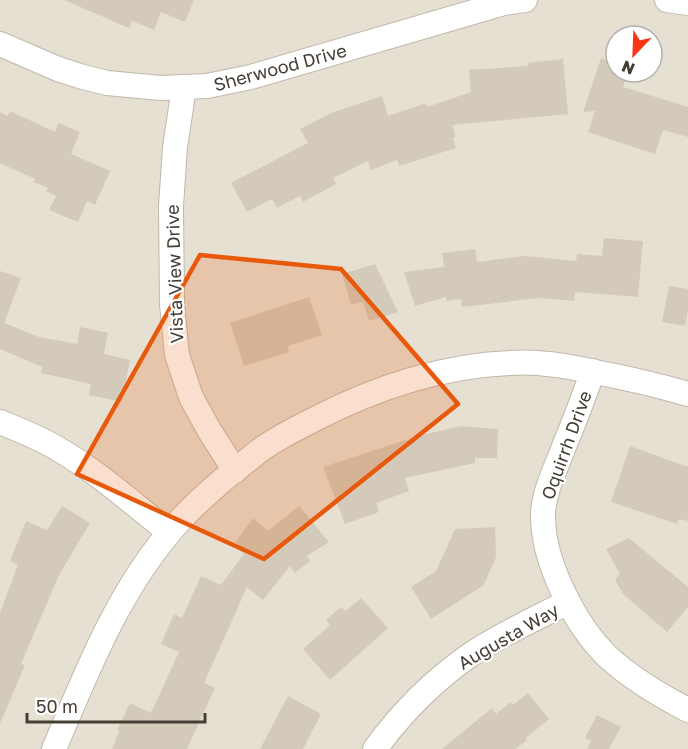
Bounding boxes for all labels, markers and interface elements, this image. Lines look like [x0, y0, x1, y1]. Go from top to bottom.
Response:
north arrow [604, 24, 664, 84]
street label: Sherwood Drive [211, 39, 349, 95]
text: N [619, 56, 638, 79]
street label: Vista View Drive [161, 204, 187, 344]
street label: Oquirrh Drive [536, 388, 596, 502]
street label: Augusta Way [454, 598, 562, 674]
scale bar [27, 686, 206, 724]
text: 50 m [36, 695, 78, 717]

